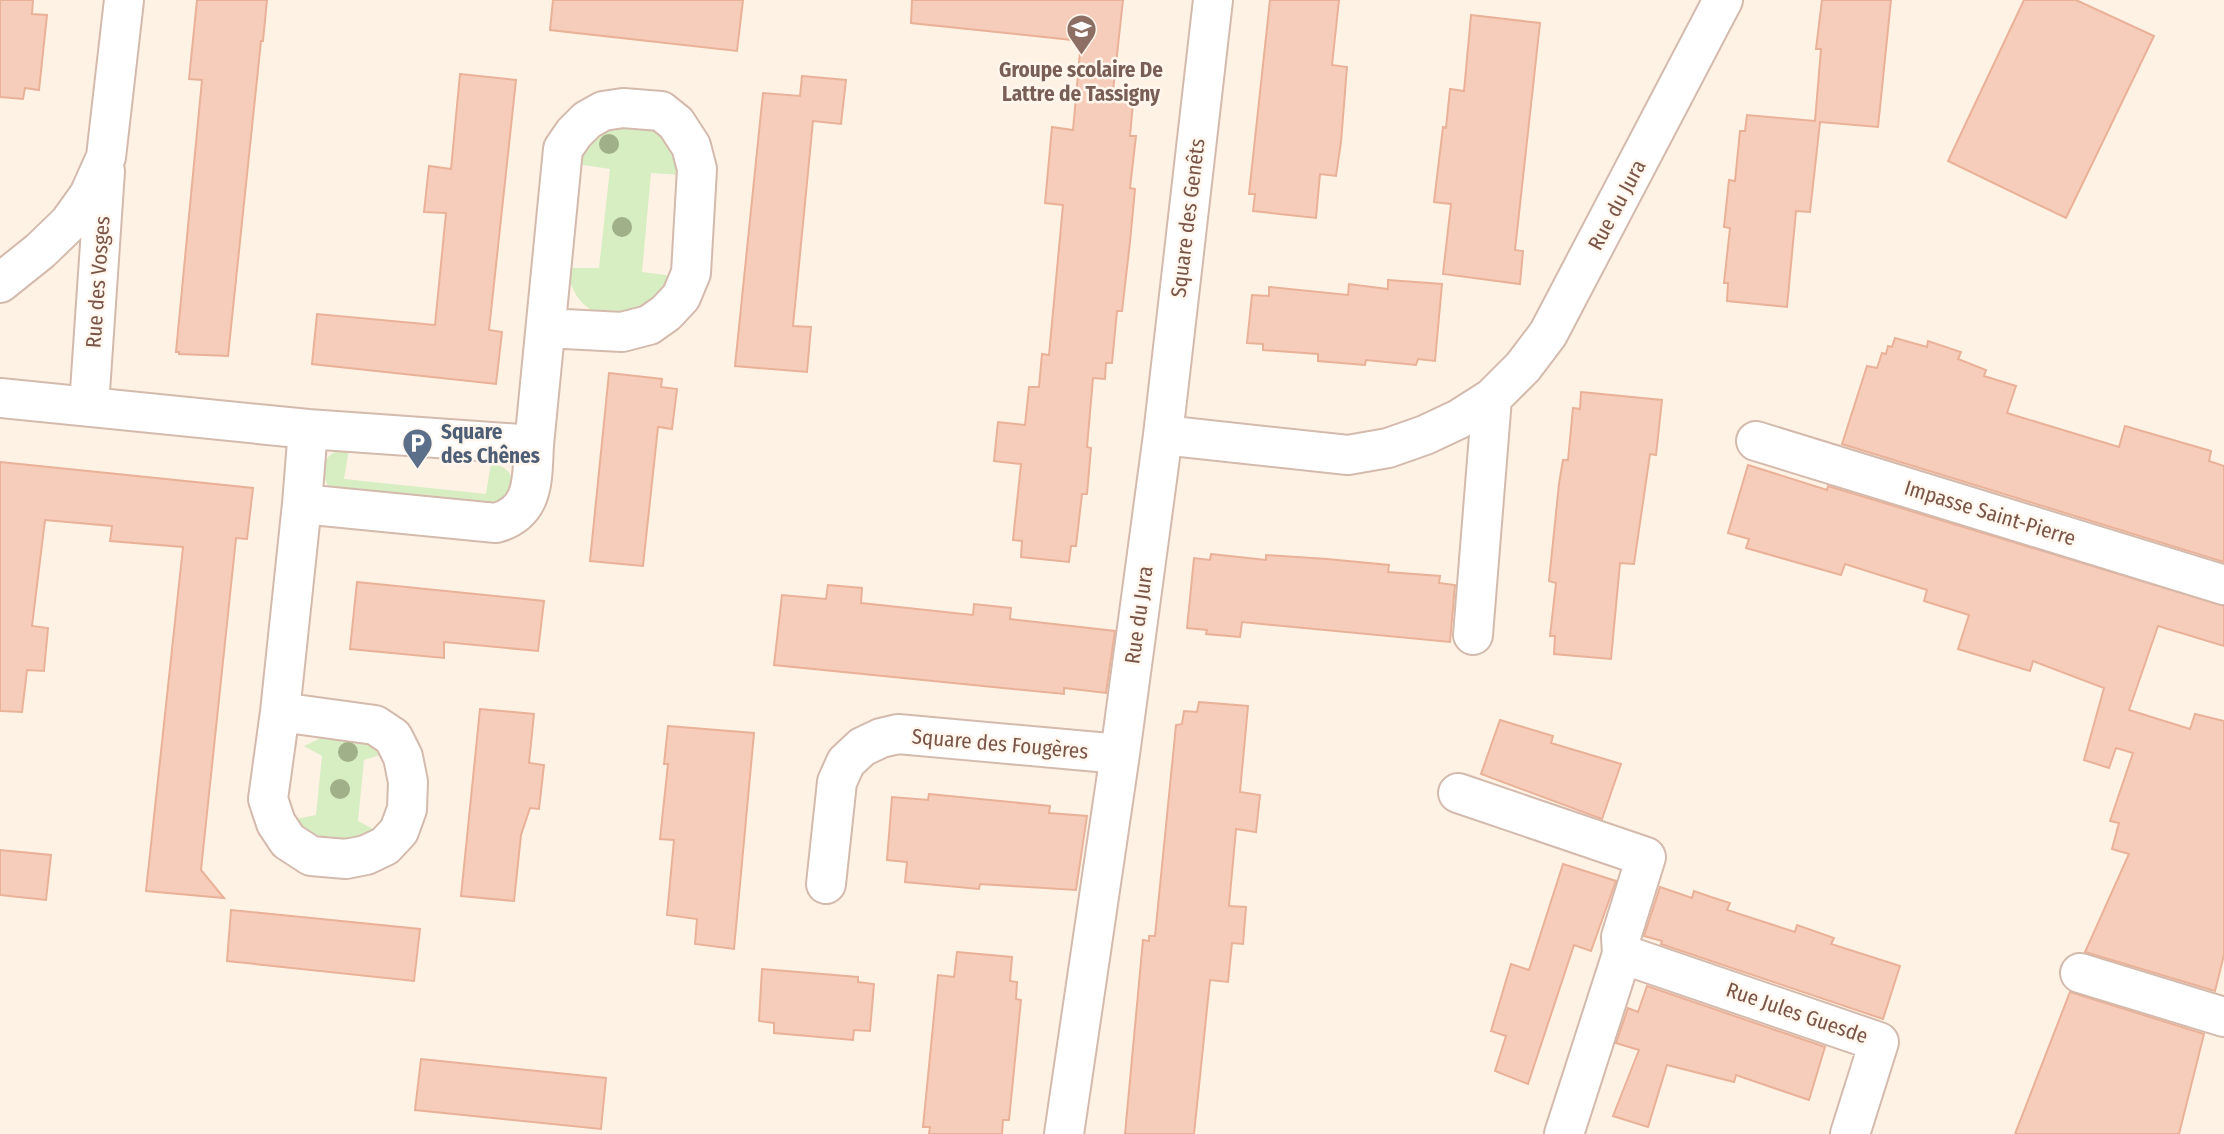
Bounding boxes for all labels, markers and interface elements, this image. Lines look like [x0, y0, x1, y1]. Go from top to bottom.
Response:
school or university icon: Groupe scolaire De Lattre de Tassigny [1064, 13, 1098, 57]
place label: Groupe scolaire De Lattre de Tassigny [999, 57, 1163, 107]
street label: Square des Genêts [1165, 137, 1211, 299]
street label: Rue du Jura [1582, 155, 1652, 255]
street label: Rue des Vosges [80, 215, 116, 349]
place label: Square des Chênes [441, 419, 540, 469]
parking icon: Square des Chênes [401, 427, 435, 471]
street label: Impasse Saint-Pierre [1901, 475, 2079, 551]
street label: Rue du Jura [1119, 564, 1159, 666]
street label: Square des Fougères [911, 723, 1089, 765]
street label: Rue Jules Guesde [1723, 977, 1871, 1049]

